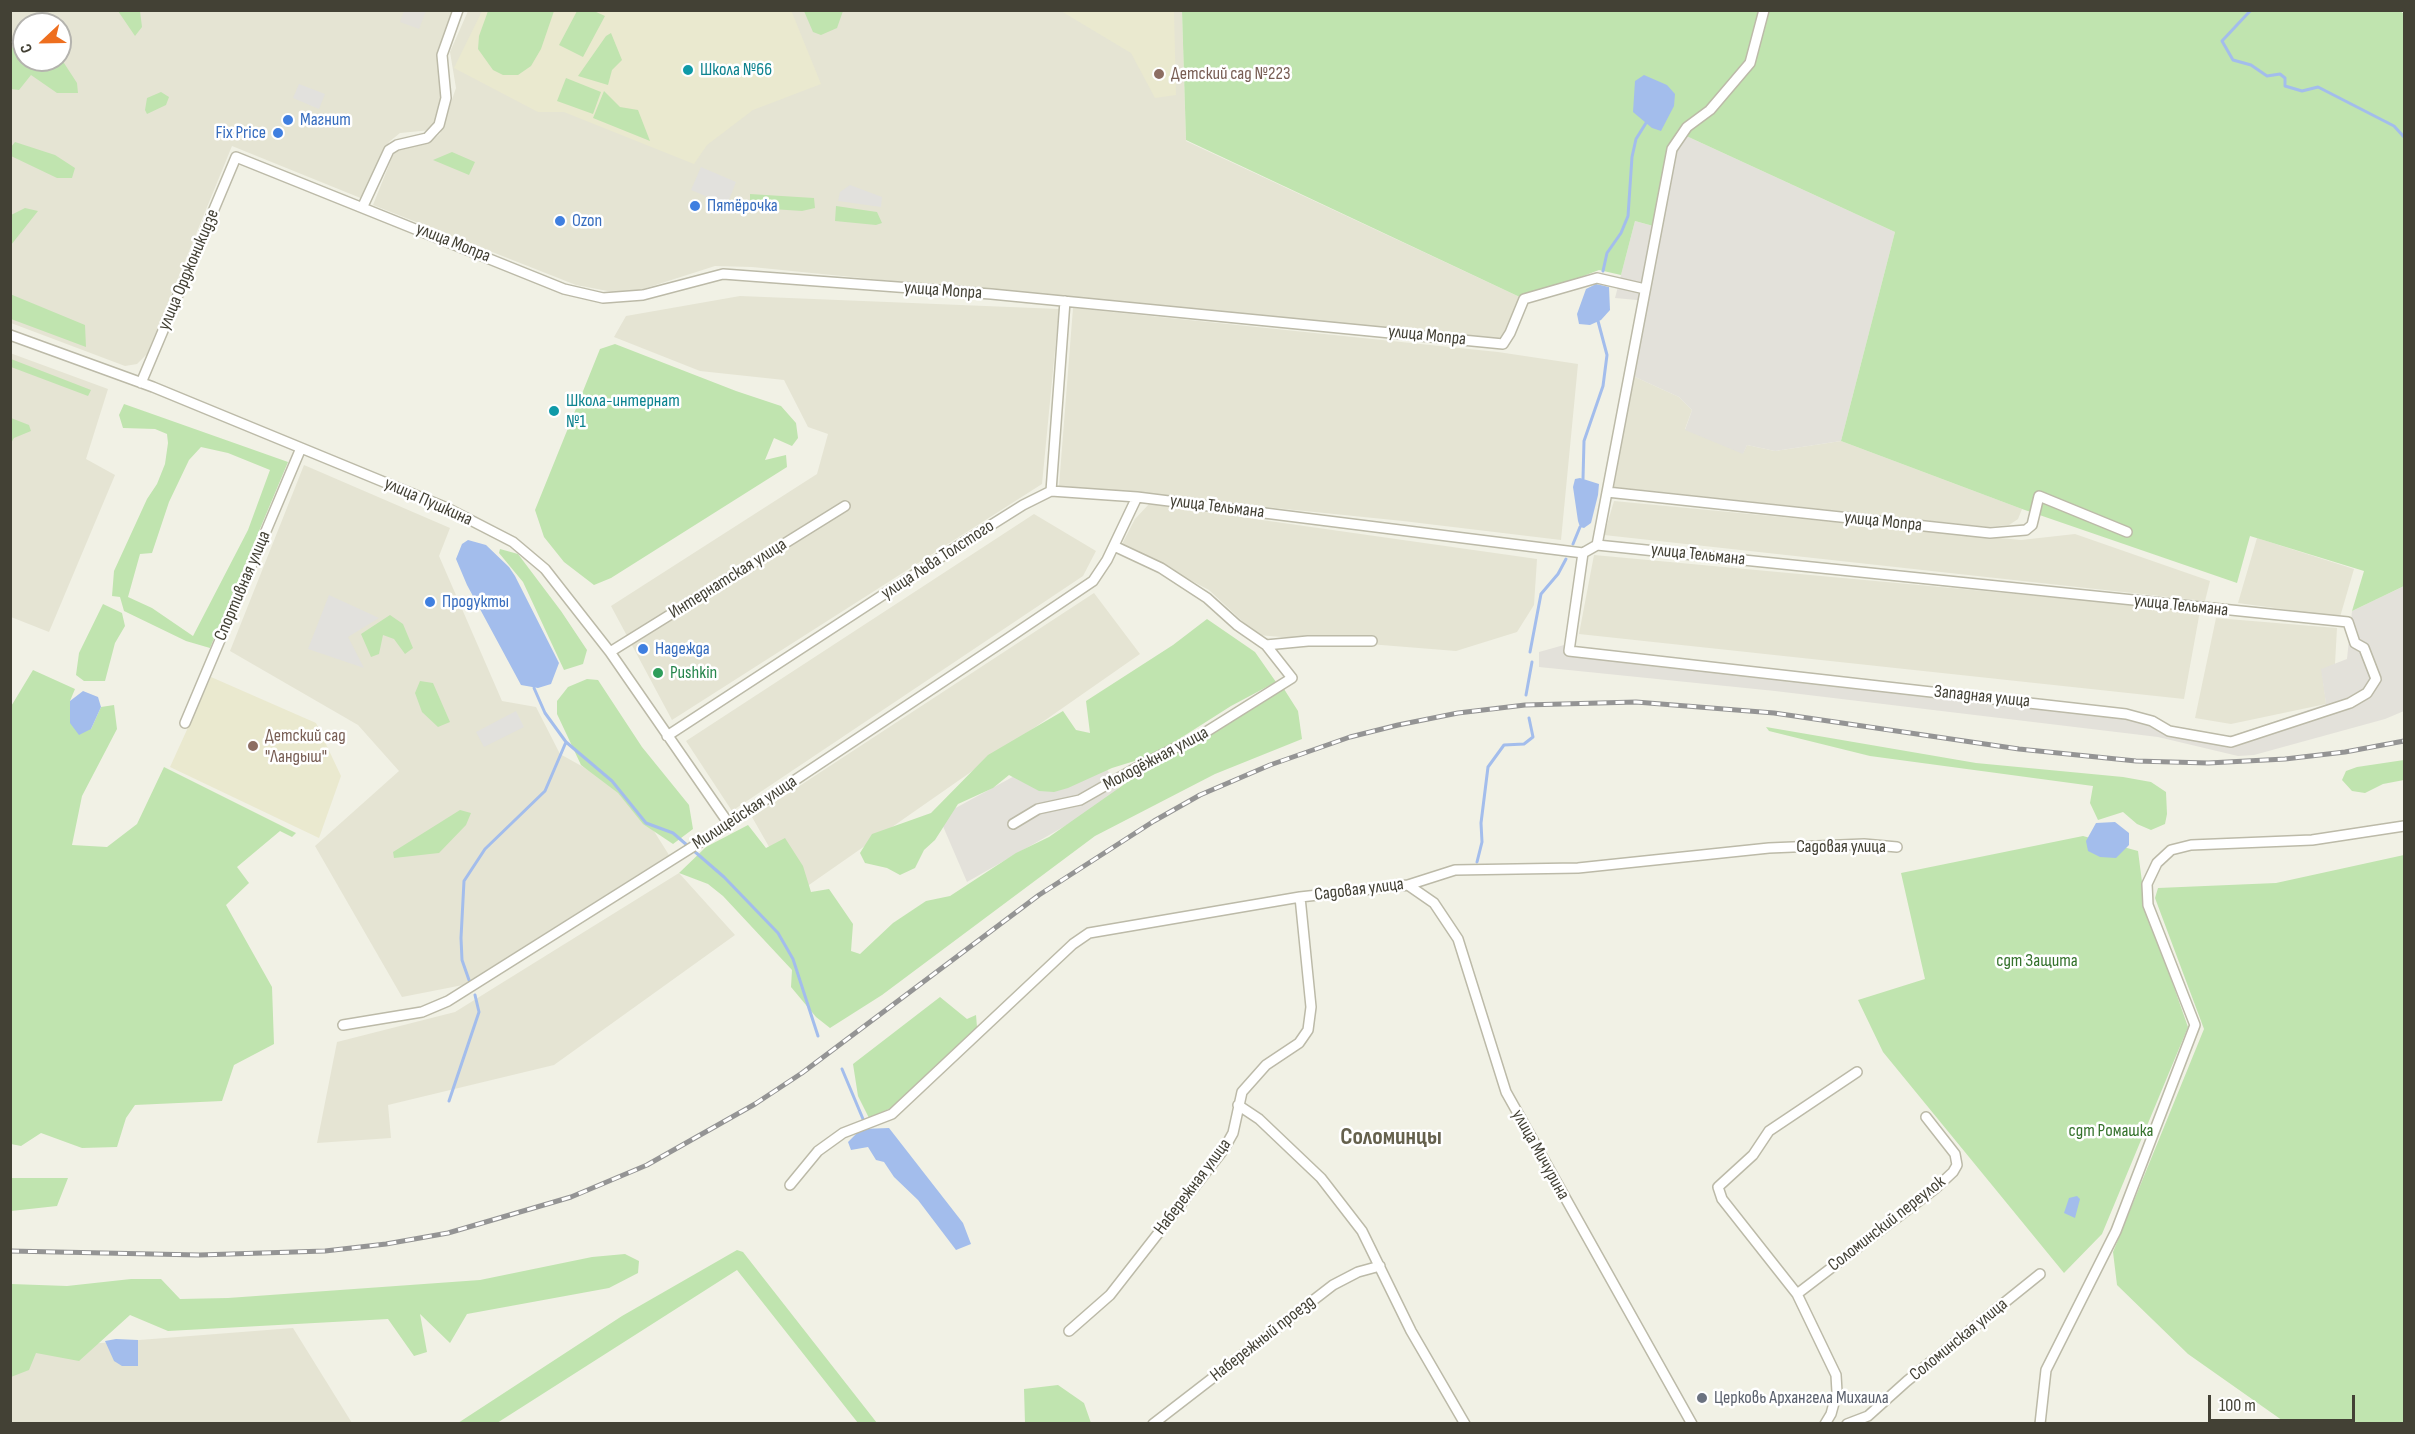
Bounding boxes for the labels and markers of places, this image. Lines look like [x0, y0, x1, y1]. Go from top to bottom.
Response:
place label: Школа №66 [700, 59, 772, 81]
marker: Школа №66 [681, 63, 695, 77]
place label: Детский сад №223 [1171, 63, 1291, 85]
marker: Детский сад №223 [1152, 67, 1166, 81]
place label: Магнит [300, 109, 351, 131]
marker: Магнит [281, 113, 295, 127]
place label: Fix Price [215, 122, 266, 144]
marker: Fix Price [271, 126, 285, 140]
place label: Пятёрочка [707, 195, 778, 217]
marker: Пятёрочка [688, 199, 702, 213]
place label: Ozon [572, 210, 602, 232]
marker: Ozon [553, 214, 567, 228]
place label: Школа-интернат №1 [566, 390, 680, 432]
marker: Школа-интернат №1 [547, 404, 561, 418]
place label: Продукты [442, 591, 509, 613]
marker: Продукты [423, 595, 437, 609]
place label: Надежда [655, 638, 710, 660]
marker: Надежда [636, 642, 650, 656]
place label: Pushkin [670, 662, 717, 684]
marker: Pushkin [651, 666, 665, 680]
place label: Детский сад "Ландыш" [265, 725, 346, 768]
marker: Детский сад "Ландыш" [246, 739, 260, 753]
place label: Церковь Архангела Михаила [1714, 1387, 1889, 1409]
marker: Церковь Архангела Михаила [1695, 1391, 1709, 1405]

